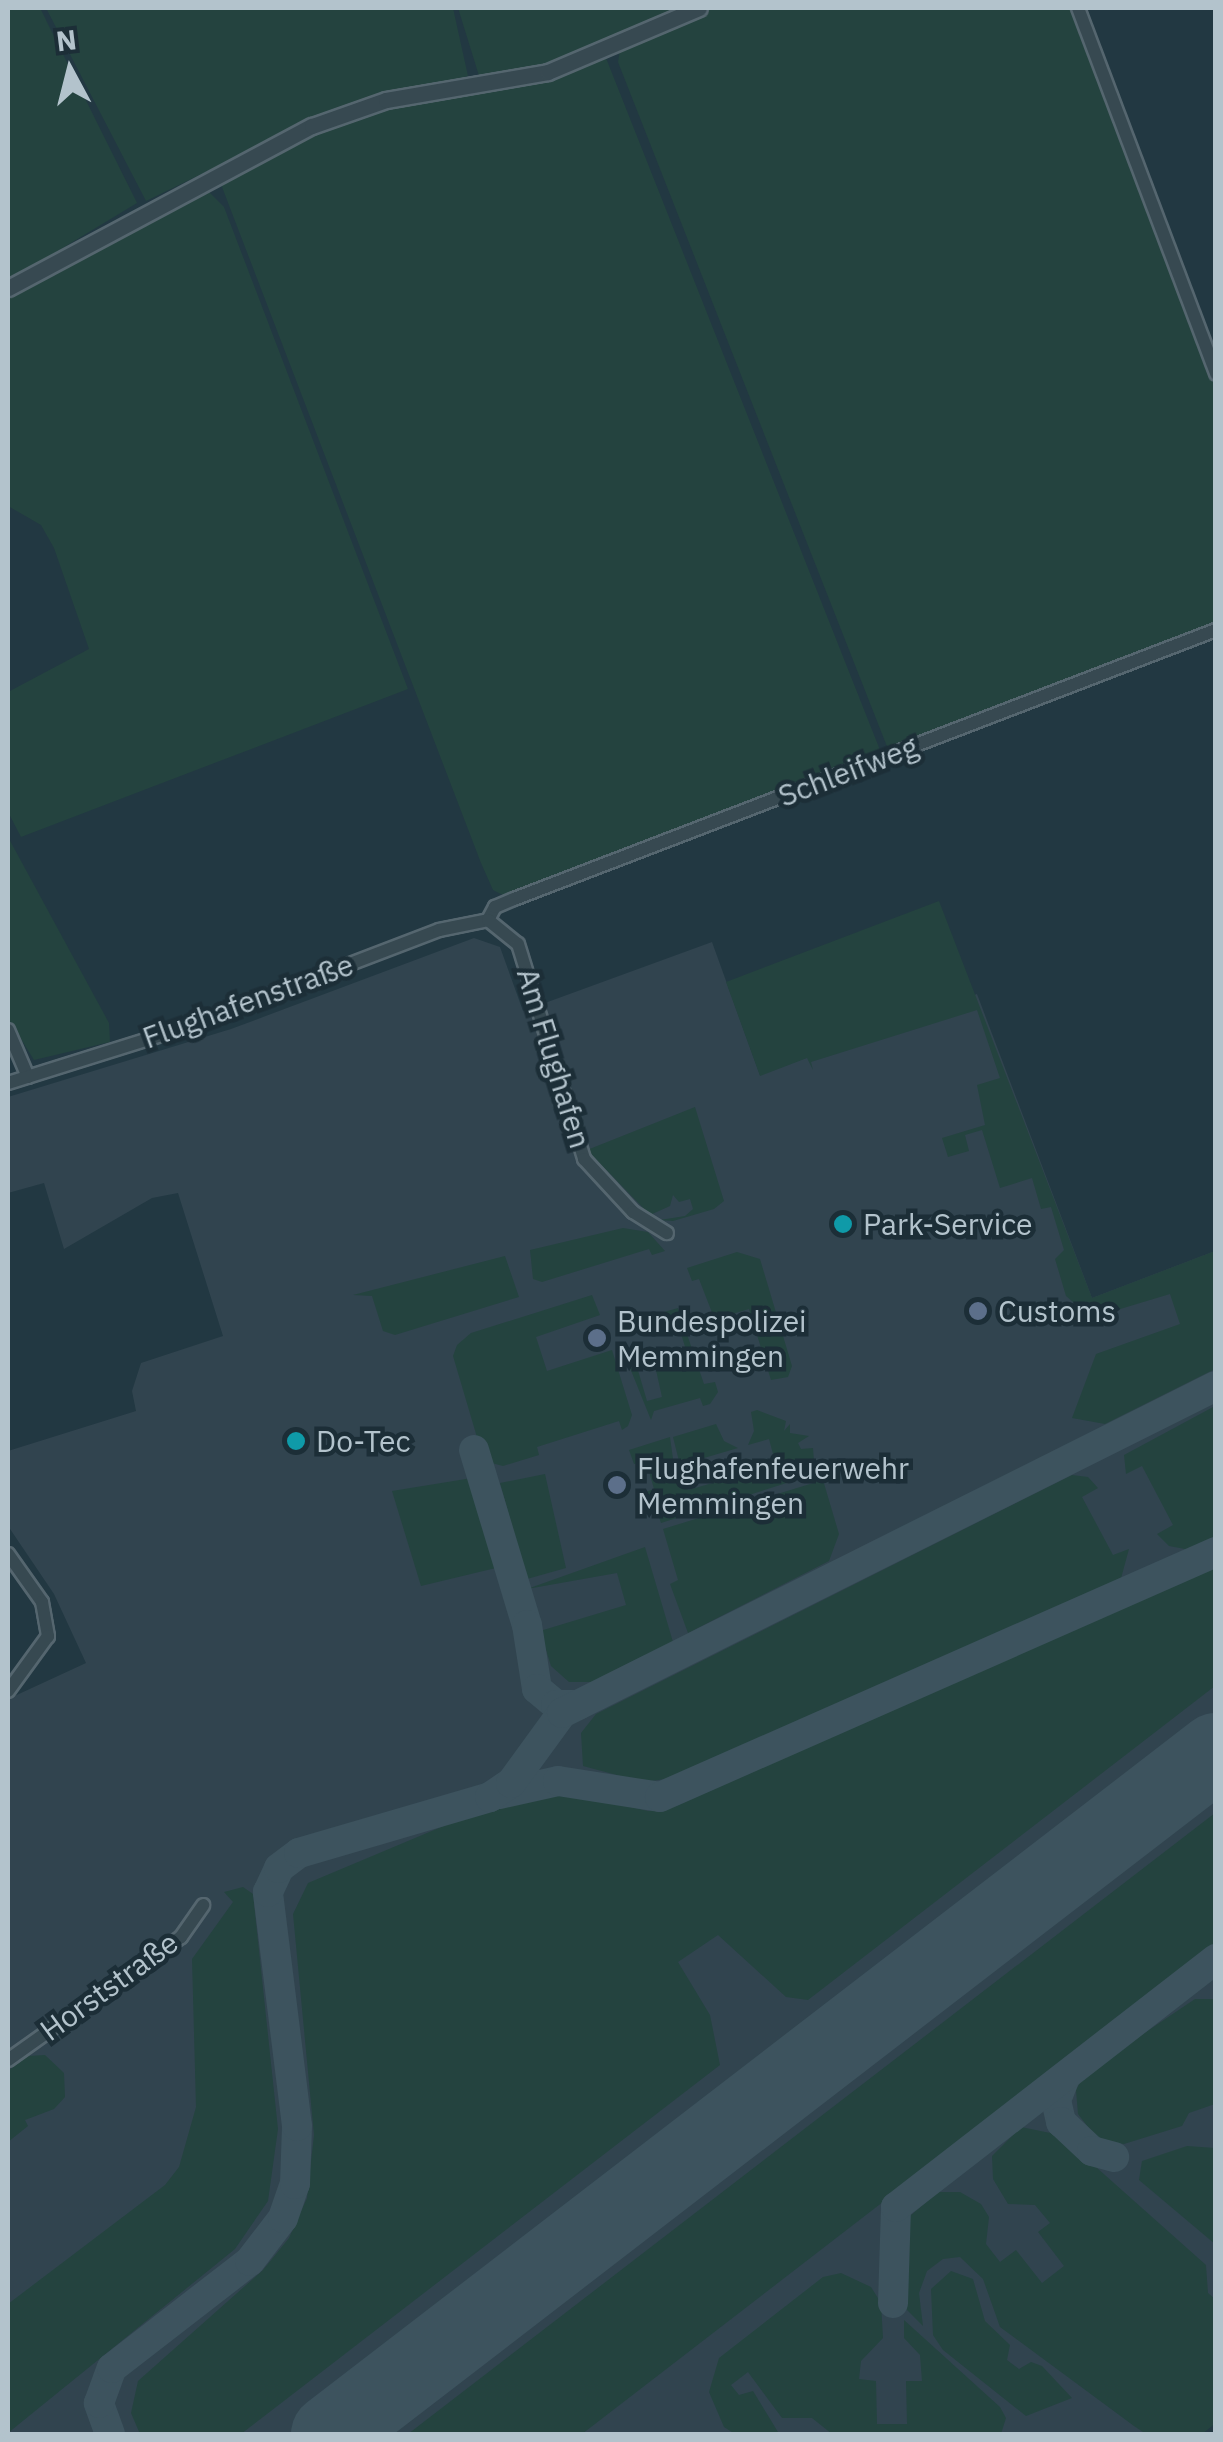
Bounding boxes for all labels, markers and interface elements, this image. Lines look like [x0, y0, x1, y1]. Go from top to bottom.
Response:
north arrow [20, 20, 120, 120]
text: N [54, 20, 79, 59]
street label: Schleifweg [773, 728, 923, 814]
street label: Flughafenstraße [138, 946, 358, 1056]
street label: Am Flughafen [510, 964, 598, 1152]
place label: Park-Service [863, 1206, 1033, 1242]
marker: Park-Service [832, 1213, 854, 1235]
place label: Customs [998, 1293, 1116, 1329]
marker: Customs [967, 1300, 989, 1322]
place label: Bundespolizei Memmingen [617, 1303, 807, 1374]
marker: Bundespolizei Memmingen [586, 1327, 608, 1349]
place label: Do-Tec [316, 1423, 410, 1459]
marker: Do-Tec [285, 1430, 307, 1452]
place label: Flughafenfeuerwehr Memmingen [637, 1450, 909, 1520]
marker: Flughafenfeuerwehr Memmingen [606, 1474, 628, 1496]
street label: Horststraße [33, 1924, 185, 2048]

